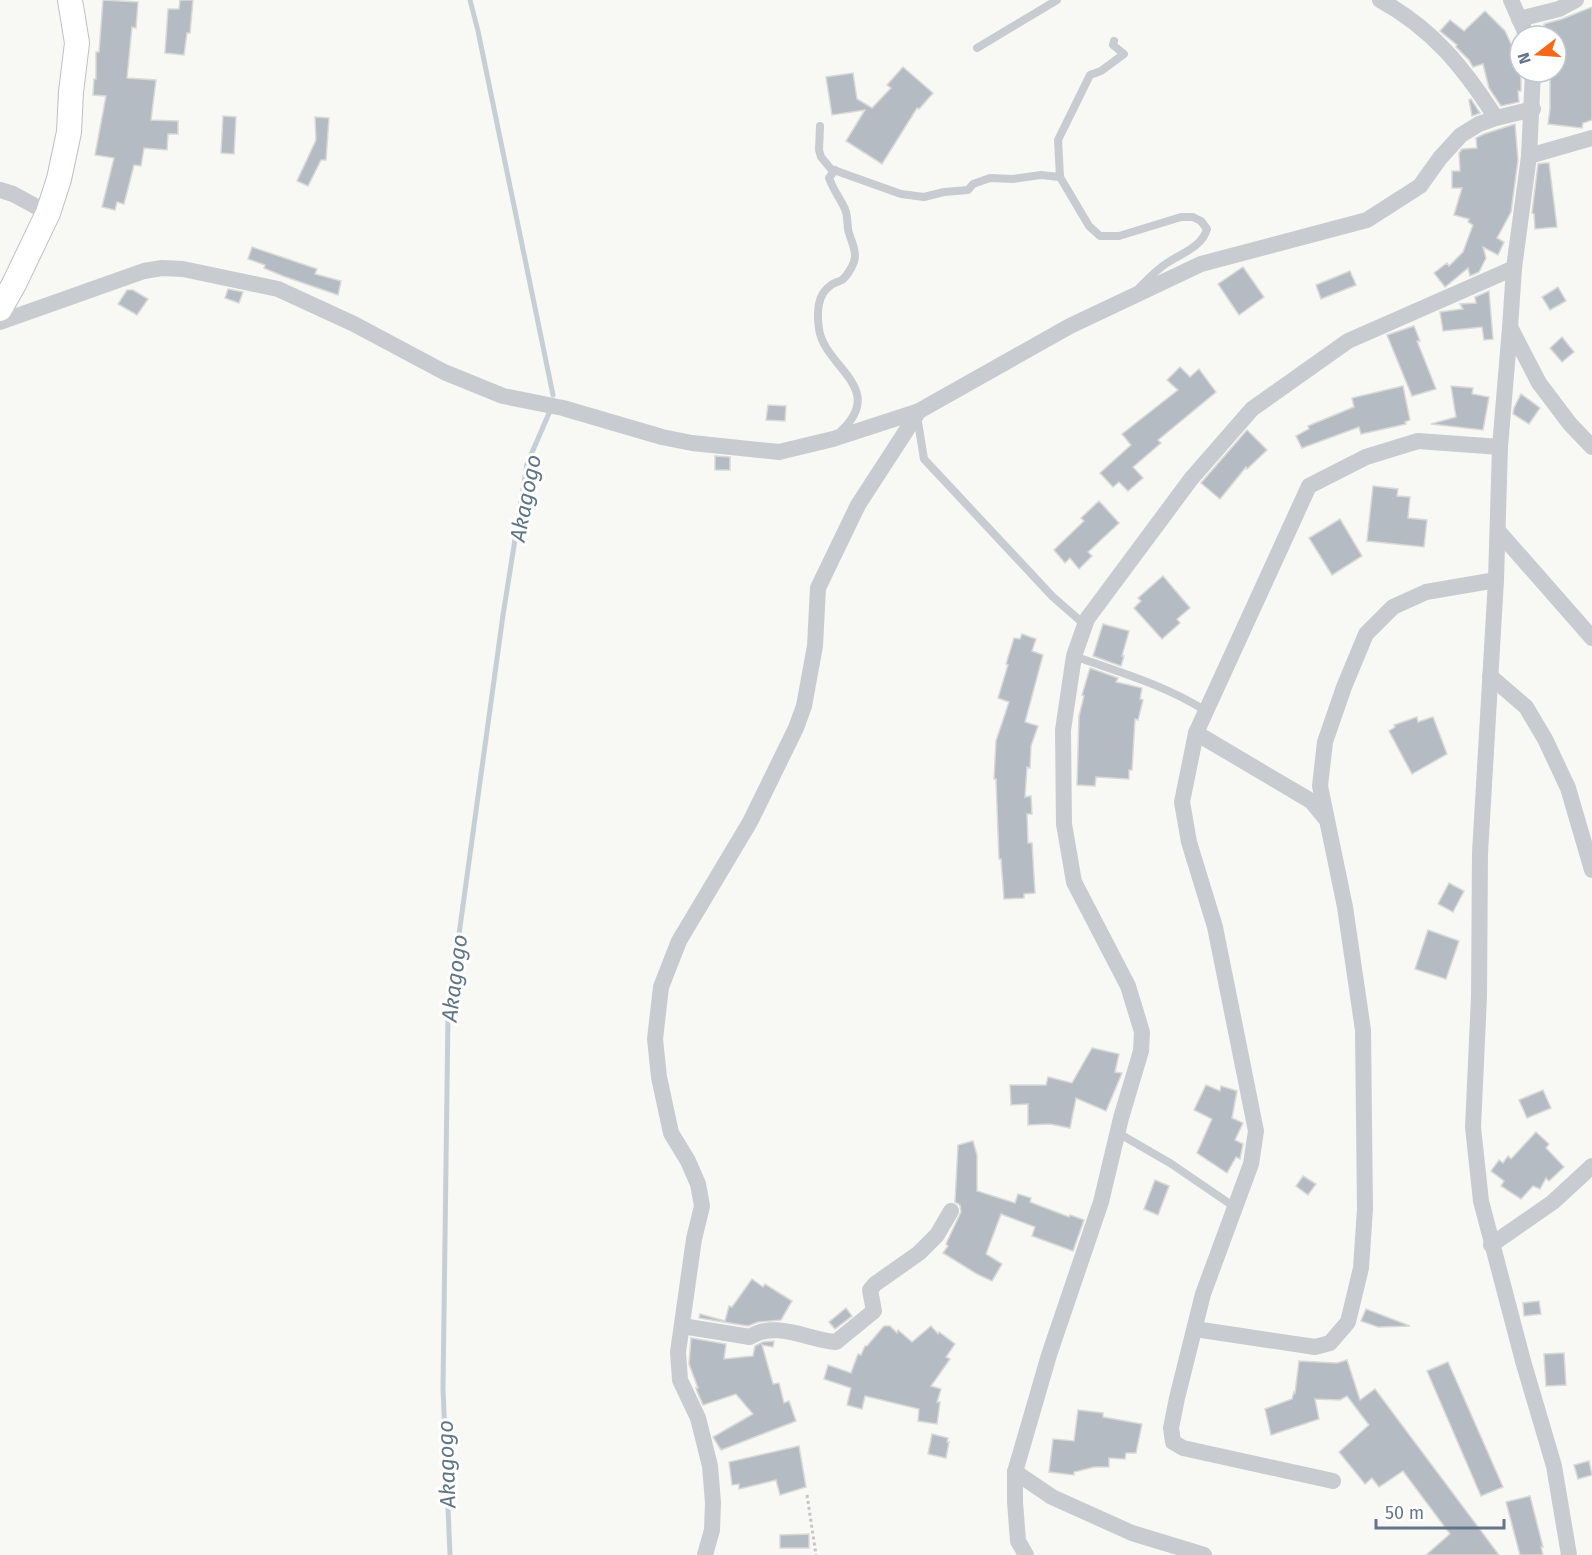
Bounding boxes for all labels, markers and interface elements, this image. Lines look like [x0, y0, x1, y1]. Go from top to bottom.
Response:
north arrow [1508, 24, 1568, 84]
text: N [1513, 50, 1535, 66]
water label: Akagogo [504, 452, 547, 545]
water label: Akagogo [436, 933, 473, 1024]
water label: Akagogo [431, 1420, 462, 1509]
scale bar [1376, 1492, 1504, 1530]
text: 50 m [1385, 1502, 1424, 1524]

